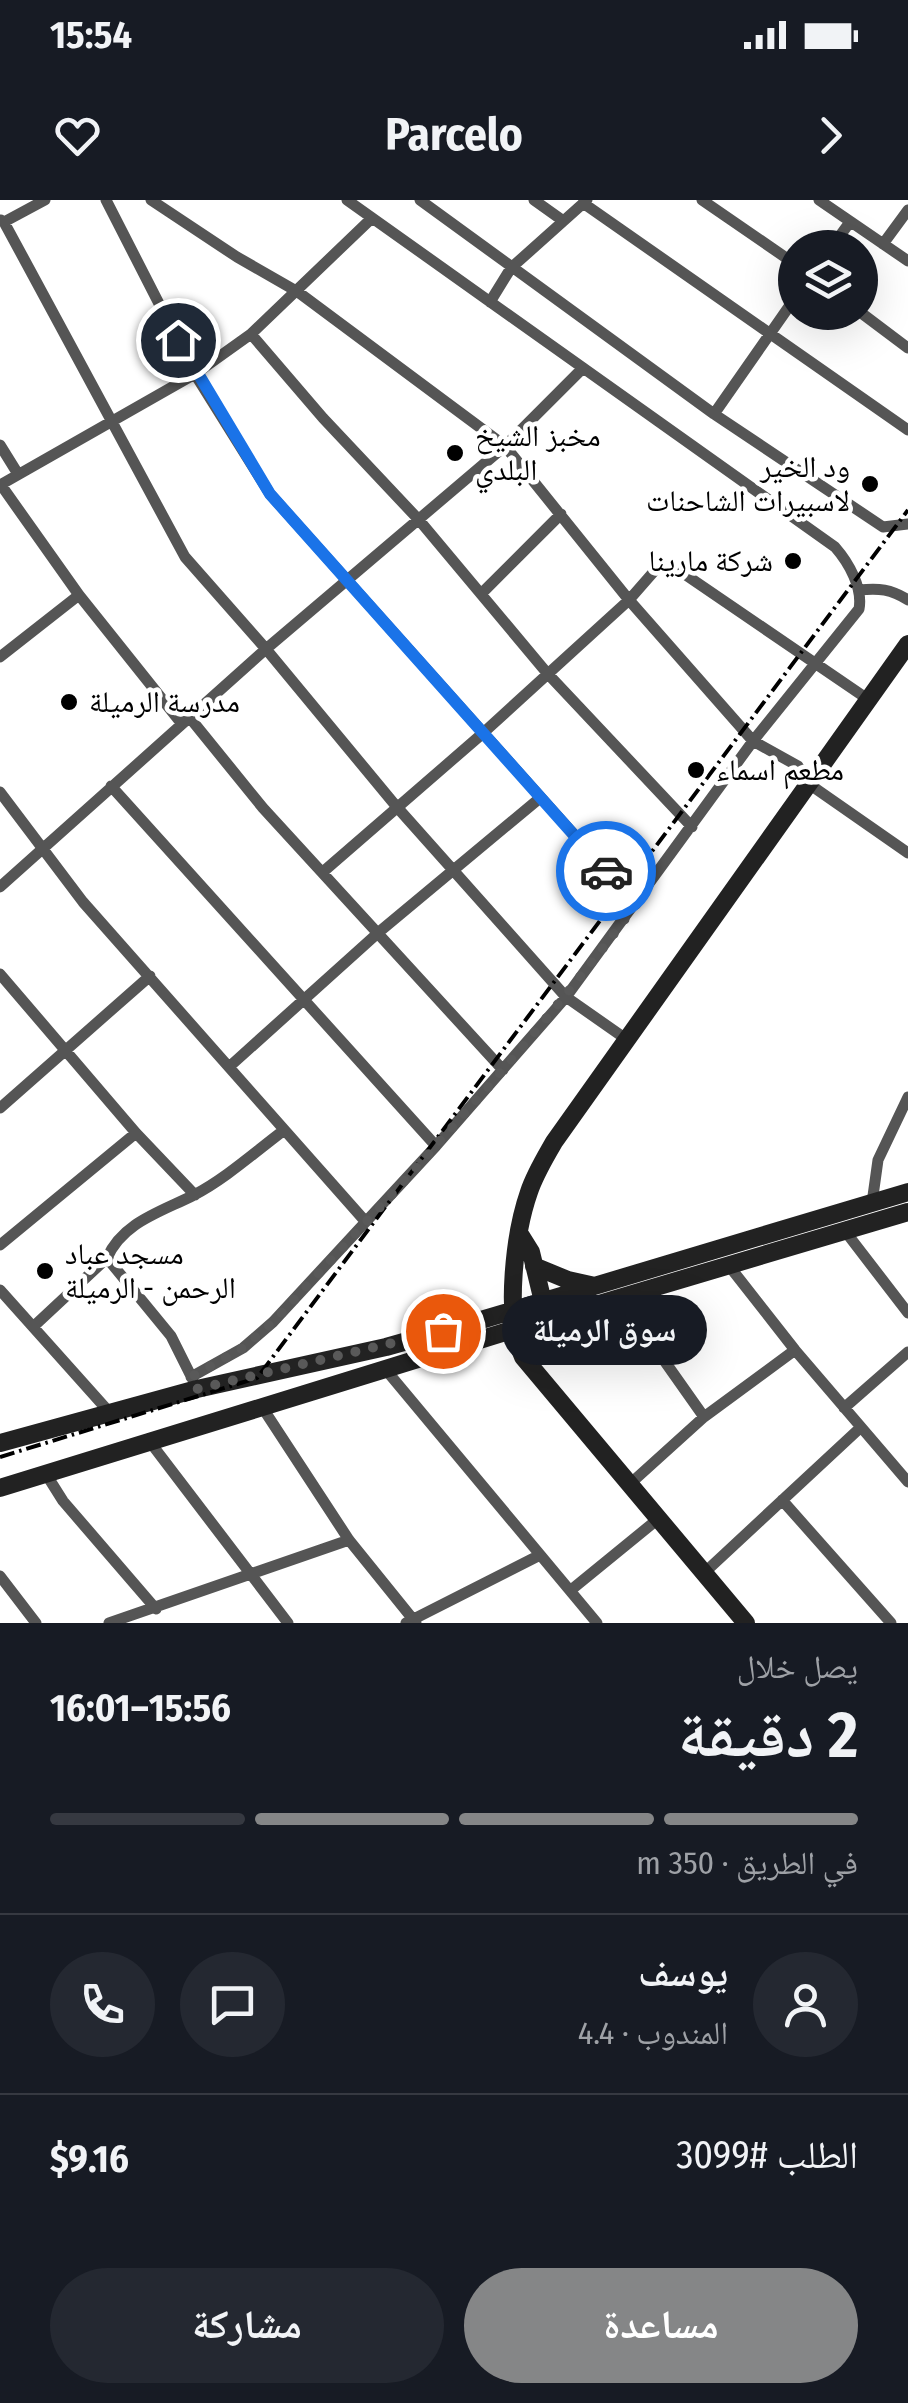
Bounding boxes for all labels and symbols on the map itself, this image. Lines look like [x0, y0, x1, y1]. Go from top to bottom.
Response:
pin [136, 298, 221, 383]
place label: مخبز الشيخ البلدي [475, 418, 601, 494]
marker: مخبز الشيخ البلدي [444, 442, 466, 464]
place label: ود الخير لاسبيرات الشاحنات [646, 449, 850, 519]
marker: ود الخير لاسبيرات الشاحنات [859, 473, 881, 495]
place label: شركة مارينا [649, 543, 773, 579]
marker: شركة مارينا [782, 550, 804, 572]
place label: مدرسة الرميلة [89, 684, 240, 720]
marker: مدرسة الرميلة [58, 691, 80, 713]
place label: مطعم اسماء [716, 752, 844, 790]
marker: مطعم اسماء [685, 759, 707, 781]
courier [556, 821, 656, 921]
place label: مسجد عباد الرحمن - الرميلة [65, 1236, 236, 1306]
marker: مسجد عباد الرحمن - الرميلة [34, 1260, 56, 1282]
pin [401, 1289, 486, 1374]
callout: سوق الرميلة [503, 1296, 708, 1366]

